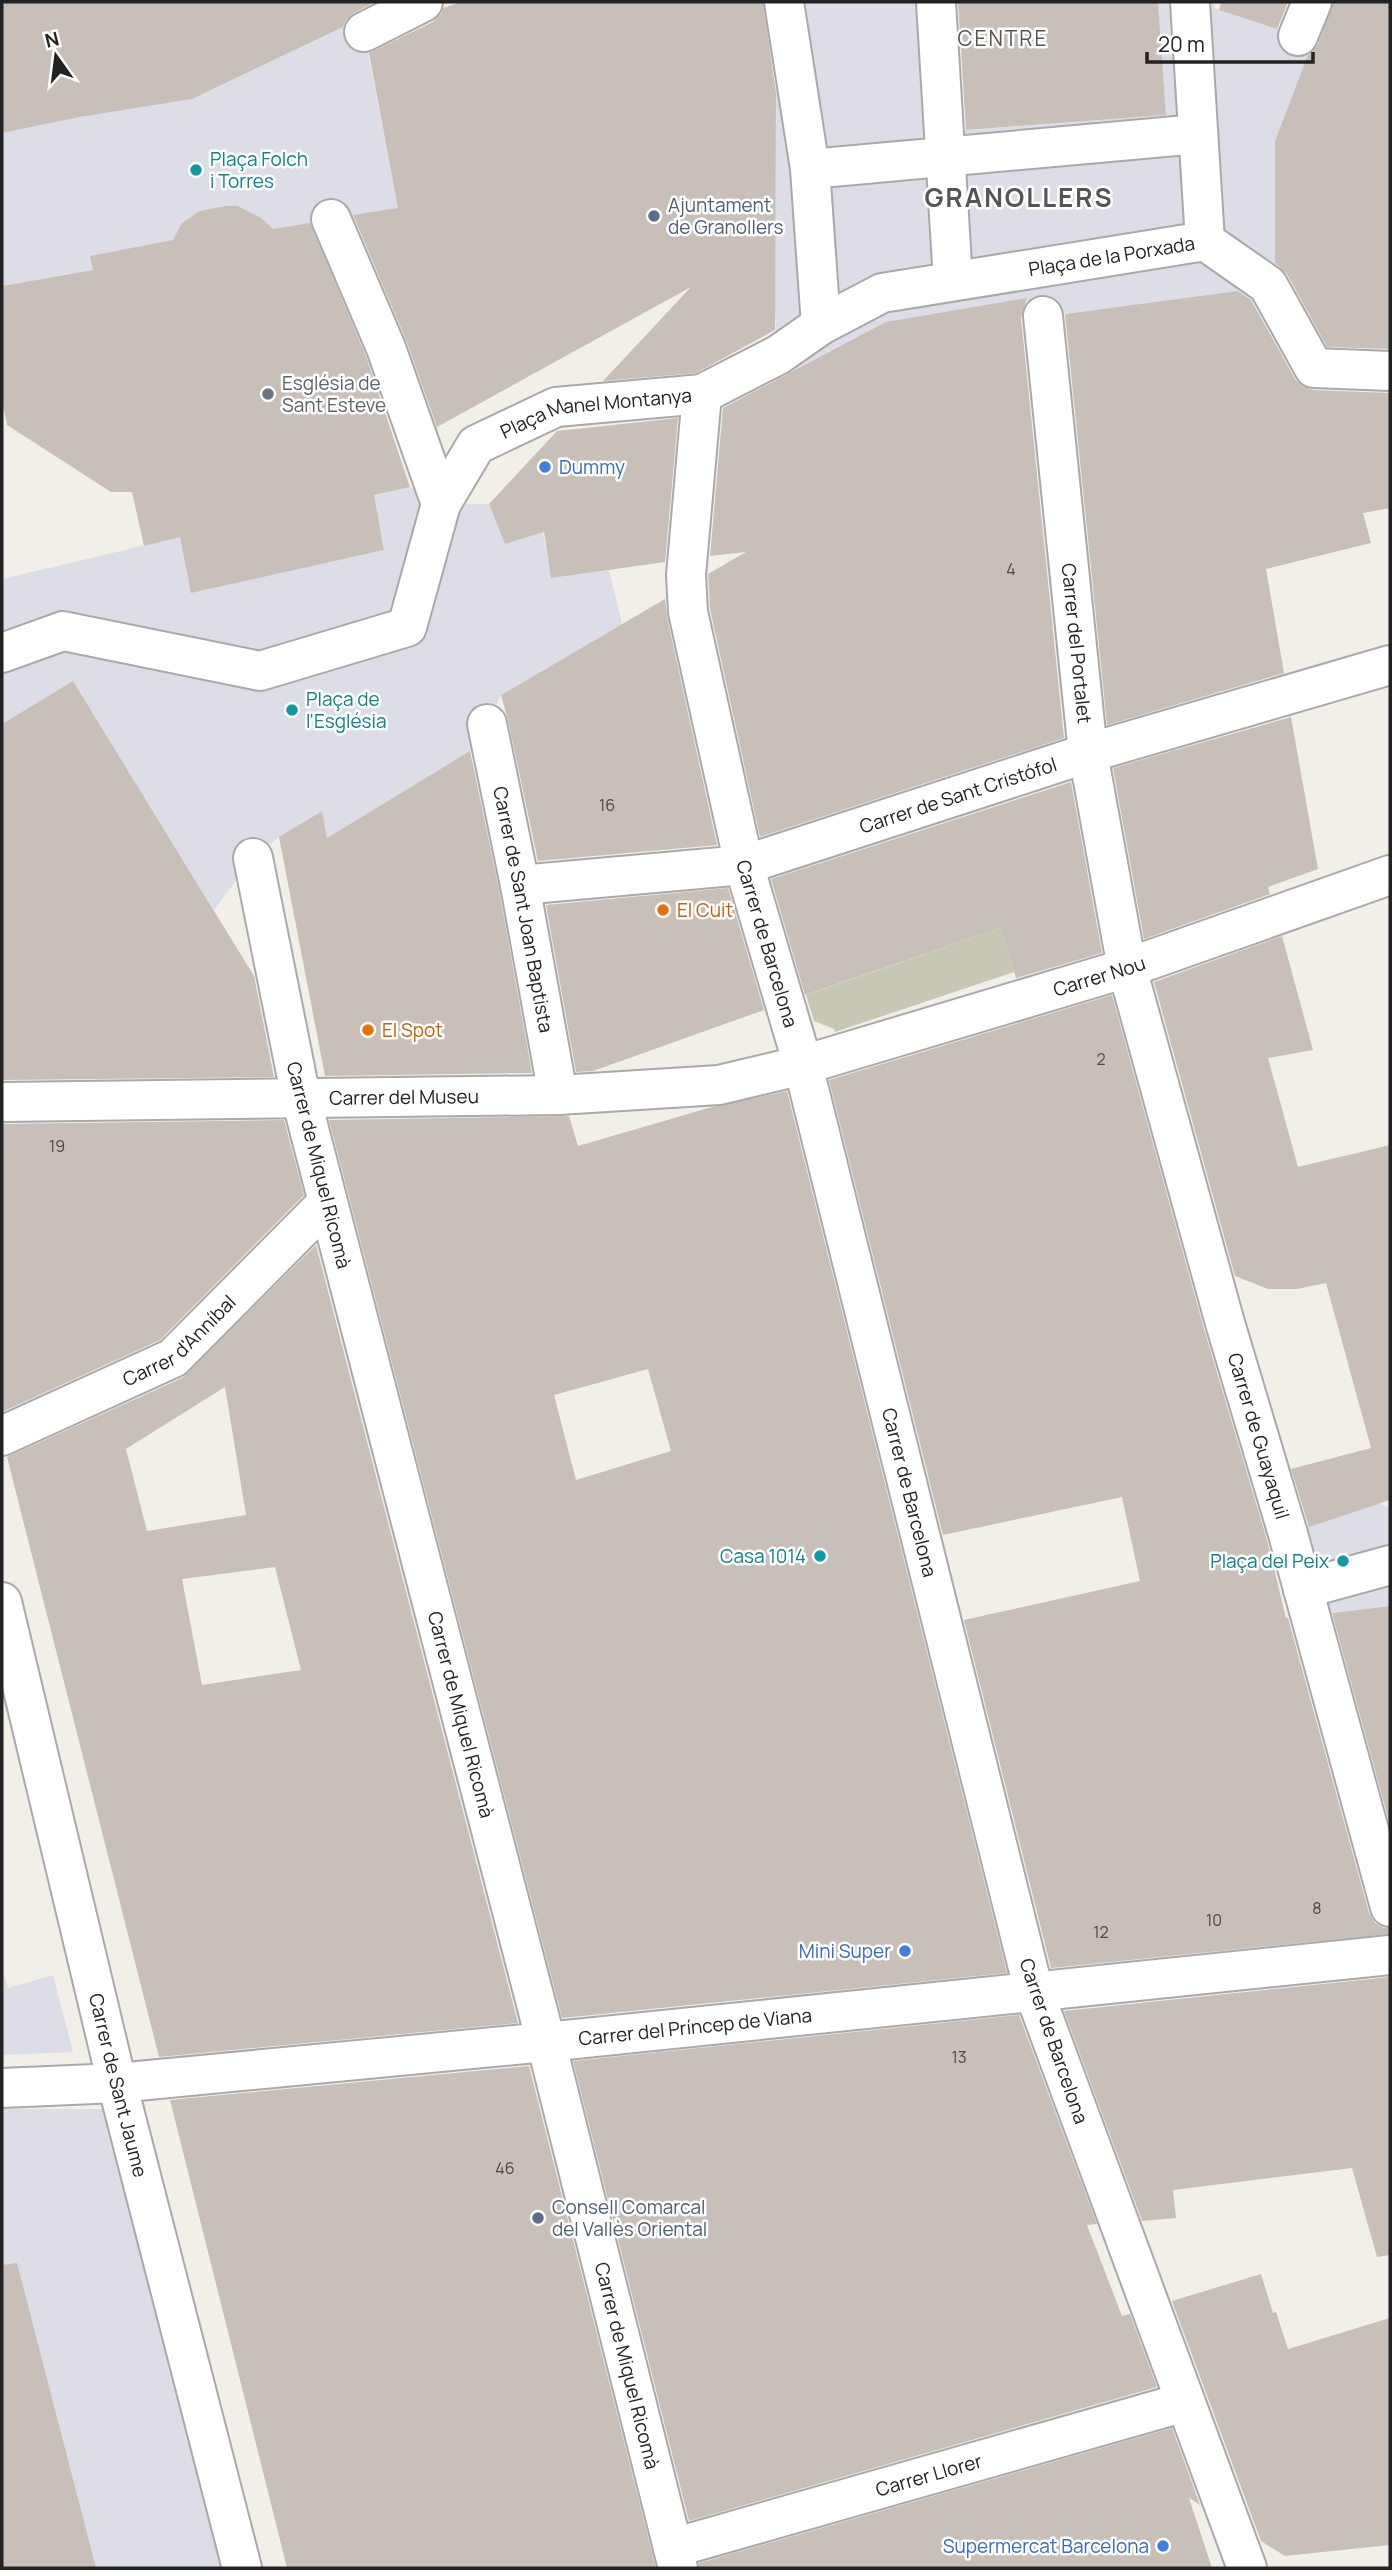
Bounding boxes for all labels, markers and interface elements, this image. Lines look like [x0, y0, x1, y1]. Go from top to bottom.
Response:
north arrow [21, 21, 91, 91]
scale bar [1147, 21, 1313, 65]
district label: CENTRE [957, 24, 1049, 52]
text: N [42, 25, 62, 54]
text: 20 m [1158, 30, 1205, 58]
place label: Plaça Folch i Torres [210, 146, 308, 194]
marker: Plaça Folch i Torres [188, 162, 204, 178]
district label: GRANOLLERS [925, 179, 1114, 215]
place label: Ajuntament de Granollers [668, 192, 783, 240]
marker: Ajuntament de Granollers [646, 208, 662, 224]
street label: Plaça de la Porxada [1027, 230, 1197, 282]
place label: Església de Sant Esteve [282, 370, 386, 418]
street label: Plaça Manel Montanya [496, 382, 693, 445]
marker: Església de Sant Esteve [260, 386, 276, 402]
place label: Dummy [559, 454, 625, 480]
marker: Dummy [537, 459, 553, 475]
house number: 4 [1006, 558, 1016, 580]
street label: Carrer del Portalet [1056, 562, 1098, 725]
place label: Plaça de l'Església [306, 686, 386, 734]
marker: Plaça de l'Església [284, 702, 300, 718]
street label: Carrer de Sant Cristófol [856, 751, 1060, 840]
street label: Carrer de Sant Joan Baptista [487, 784, 559, 1035]
house number: 16 [599, 794, 615, 816]
street label: Carrer de Barcelona [730, 857, 804, 1031]
place label: El Cuit [677, 897, 733, 923]
marker: El Cuit [655, 902, 671, 918]
street label: Carrer Nou [1050, 950, 1149, 1002]
place label: El Spot [382, 1017, 443, 1043]
marker: El Spot [360, 1022, 376, 1038]
house number: 2 [1096, 1048, 1106, 1070]
street label: Carrer de Miquel Ricomà [281, 1059, 357, 1271]
street label: Carrer del Museu [329, 1083, 479, 1111]
house number: 19 [49, 1135, 65, 1157]
street label: Carrer d'Anníbal [119, 1289, 241, 1392]
street label: Carrer de Guayaquil [1222, 1350, 1296, 1522]
street label: Carrer de Barcelona [876, 1405, 943, 1580]
place label: Casa 1014 [720, 1543, 806, 1569]
marker: Casa 1014 [812, 1548, 828, 1564]
place label: Plaça del Peix [1210, 1548, 1329, 1574]
marker: Plaça del Peix [1335, 1553, 1351, 1569]
street label: Carrer de Miquel Ricomà [422, 1608, 500, 1821]
house number: 8 [1312, 1897, 1322, 1919]
house number: 10 [1206, 1909, 1222, 1931]
house number: 12 [1093, 1921, 1109, 1943]
place label: Mini Super [799, 1938, 891, 1964]
marker: Mini Super [897, 1943, 913, 1959]
street label: Carrer de Barcelona [1013, 1955, 1095, 2127]
street label: Carrer de Sant Jaume [83, 1991, 154, 2180]
street label: Carrer del Príncep de Viana [577, 2002, 813, 2052]
house number: 13 [951, 2046, 967, 2068]
house number: 46 [495, 2157, 515, 2179]
place label: Consell Comarcal del Vallès Oriental [552, 2194, 707, 2242]
marker: Consell Comarcal del Vallès Oriental [530, 2210, 546, 2226]
street label: Carrer de Miquel Ricomà [589, 2259, 666, 2472]
street label: Carrer Llorer [873, 2448, 985, 2503]
place label: Supermercat Barcelona [943, 2533, 1149, 2559]
marker: Supermercat Barcelona [1155, 2538, 1171, 2554]

